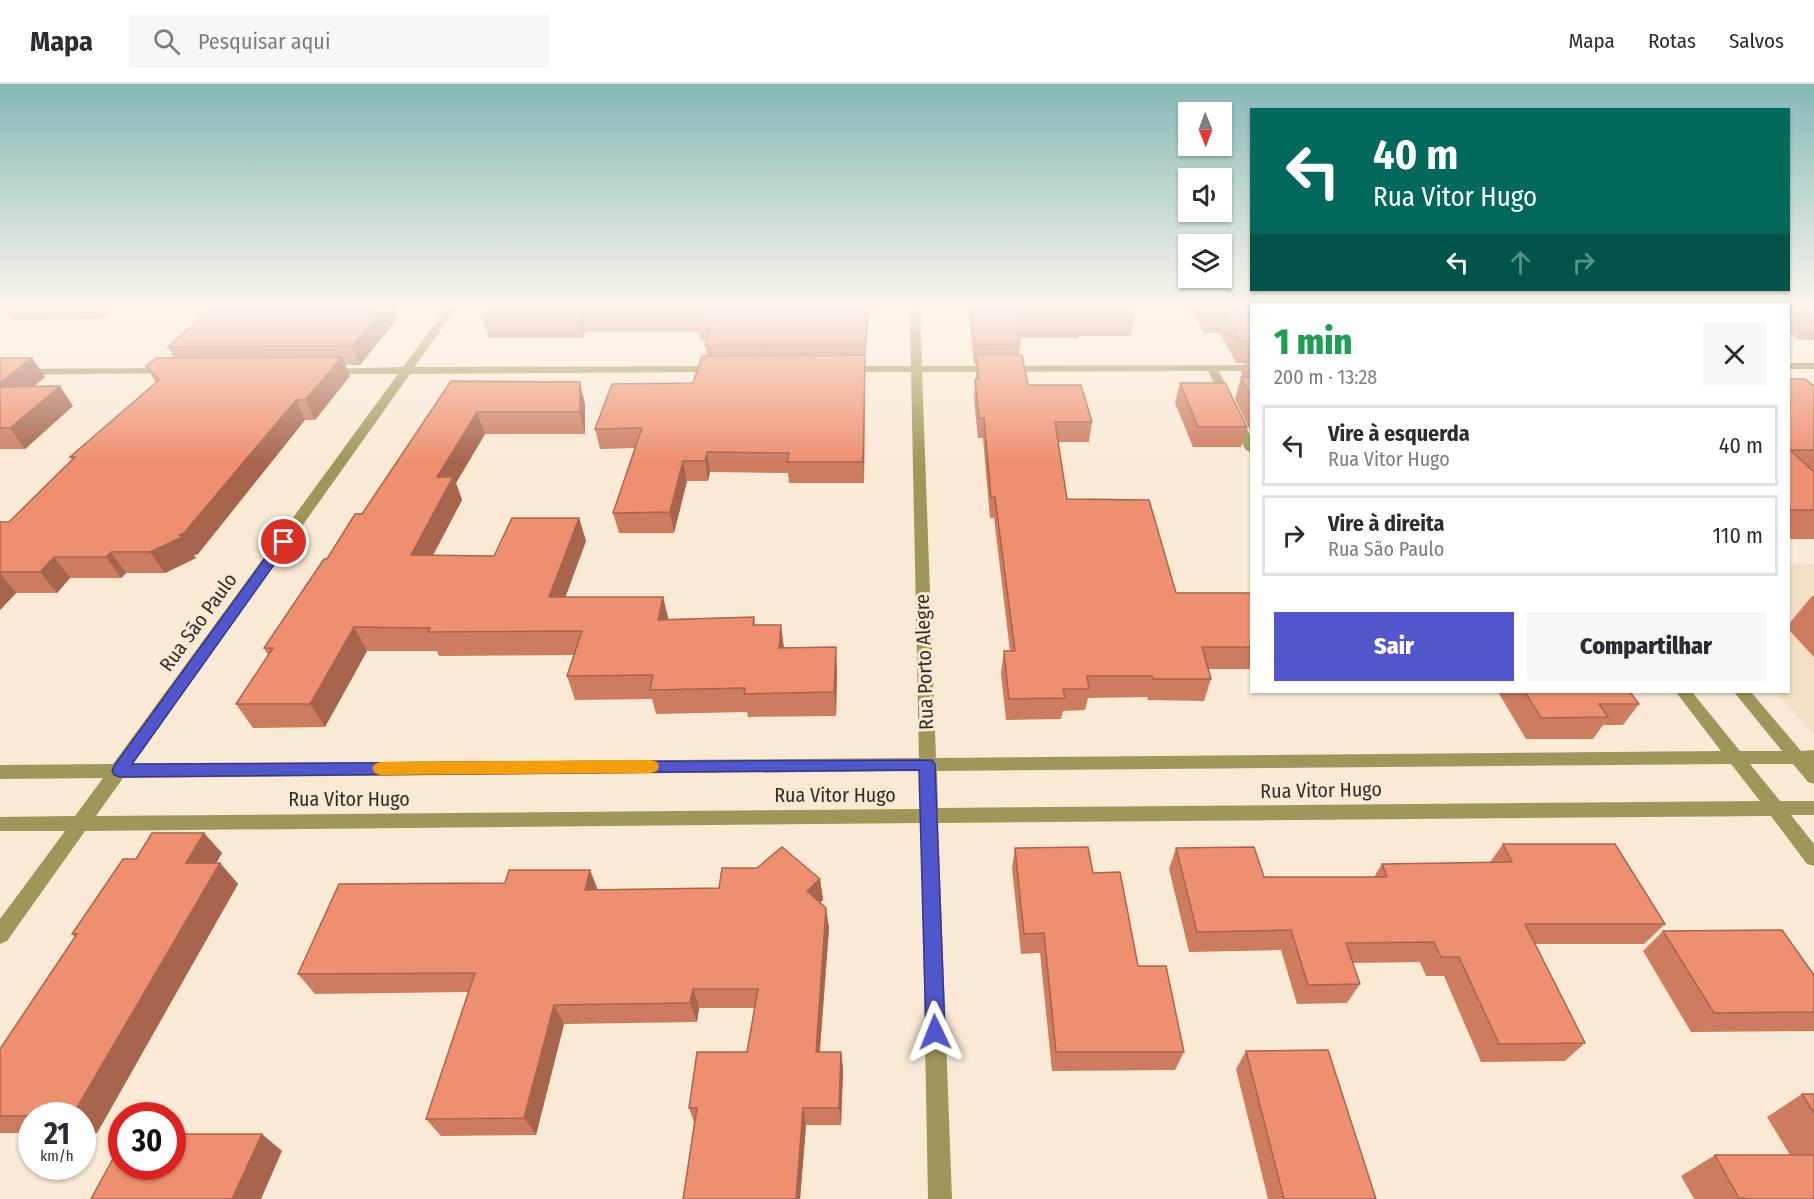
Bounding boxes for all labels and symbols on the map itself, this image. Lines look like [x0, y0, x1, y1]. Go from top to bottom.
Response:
north arrow [1178, 102, 1232, 156]
pin [258, 516, 309, 567]
street label: Rua São Paulo [154, 568, 242, 676]
street label: Rua Porto Alegre [910, 594, 938, 730]
street label: Rua Vitor Hugo [1260, 777, 1382, 803]
street label: Rua Vitor Hugo [774, 783, 896, 807]
street label: Rua Vitor Hugo [288, 787, 410, 811]
position arrow [903, 1000, 967, 1064]
speed limit sign: 30 [108, 1102, 186, 1180]

